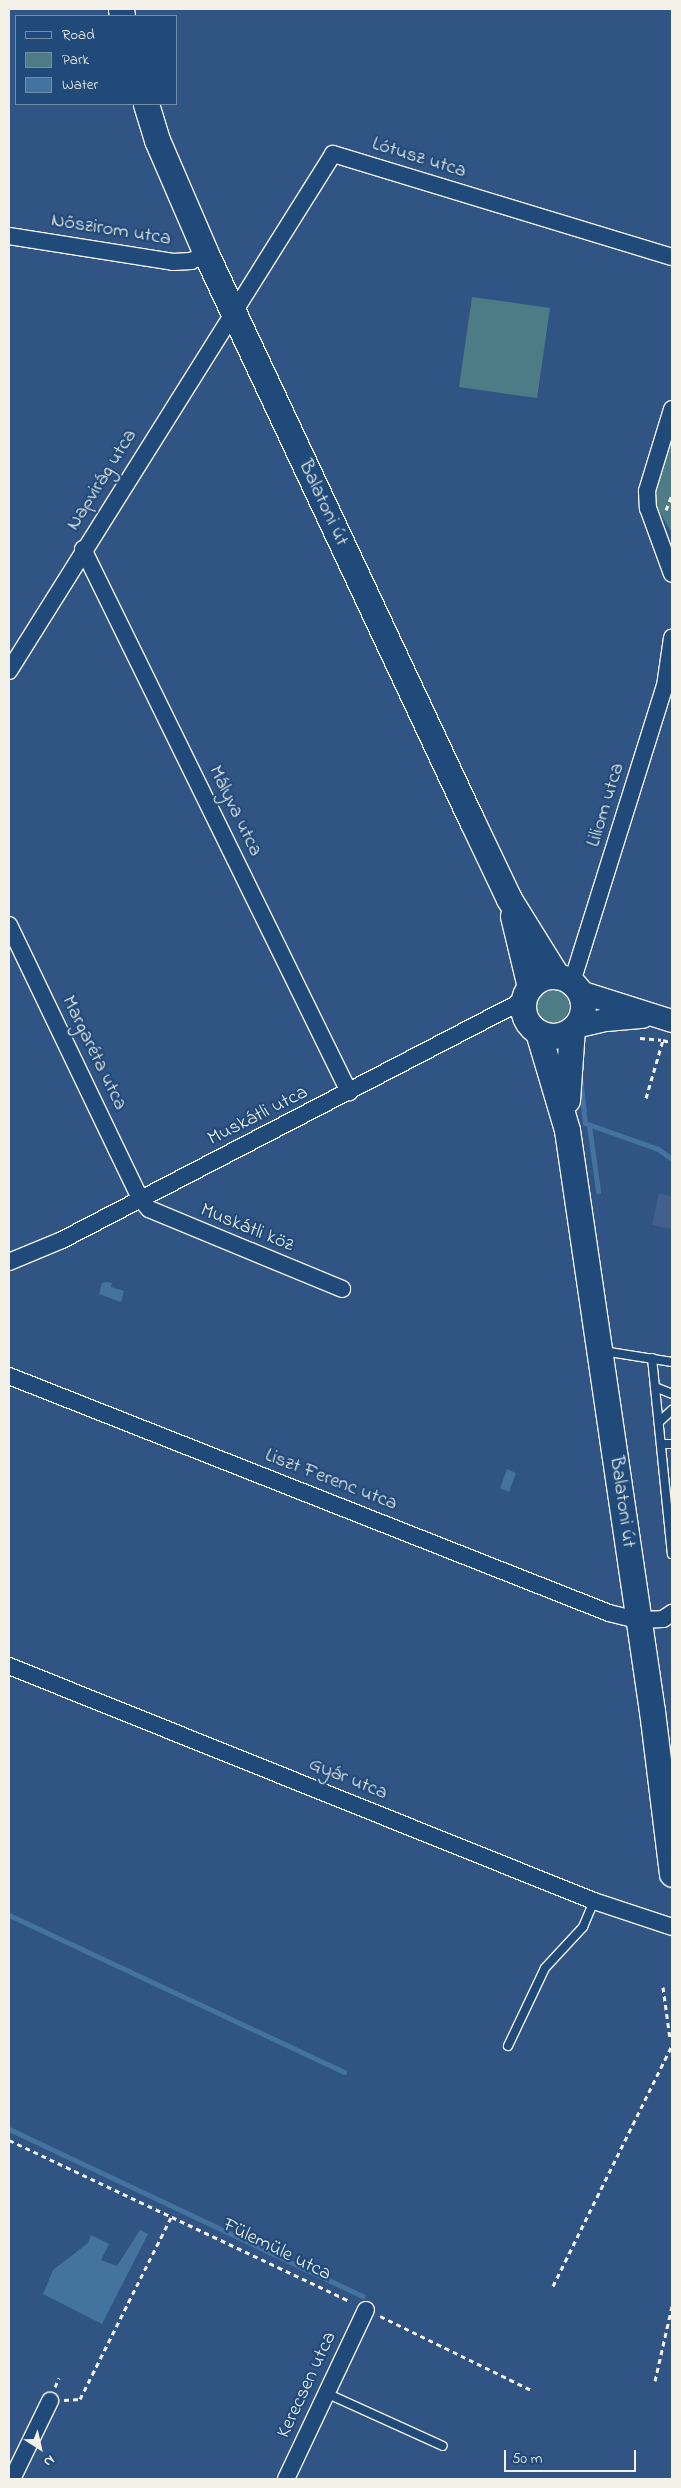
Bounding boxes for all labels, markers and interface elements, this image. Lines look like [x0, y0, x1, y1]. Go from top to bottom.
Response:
legend [15, 15, 178, 105]
text: Road [62, 24, 95, 46]
text: Park [62, 49, 89, 71]
text: Water [62, 74, 98, 96]
street label: Lótusz utca [369, 132, 469, 184]
street label: Nőszirom utca [49, 209, 173, 251]
street label: Napvirág utca [61, 425, 143, 535]
street label: Balatoni út [293, 456, 353, 550]
street label: Liliom utca [582, 760, 630, 850]
street label: Mályva utca [203, 762, 267, 860]
street label: Margaréta utca [56, 992, 132, 1114]
street label: Muskátli utca [204, 1081, 312, 1151]
street label: Muskátli köz [197, 1198, 297, 1258]
street label: Liszt Ferenc utca [261, 1444, 401, 1516]
street label: Balatoni út [604, 1455, 640, 1549]
street label: Gyár utca [305, 1752, 391, 1806]
street label: Fülemüle utca [219, 2214, 335, 2286]
street label: Kerecsen utca [272, 2328, 342, 2442]
north arrow [15, 2423, 65, 2473]
scale bar [506, 2440, 638, 2472]
text: 50 m [512, 2448, 542, 2470]
text: N [39, 2449, 59, 2472]

